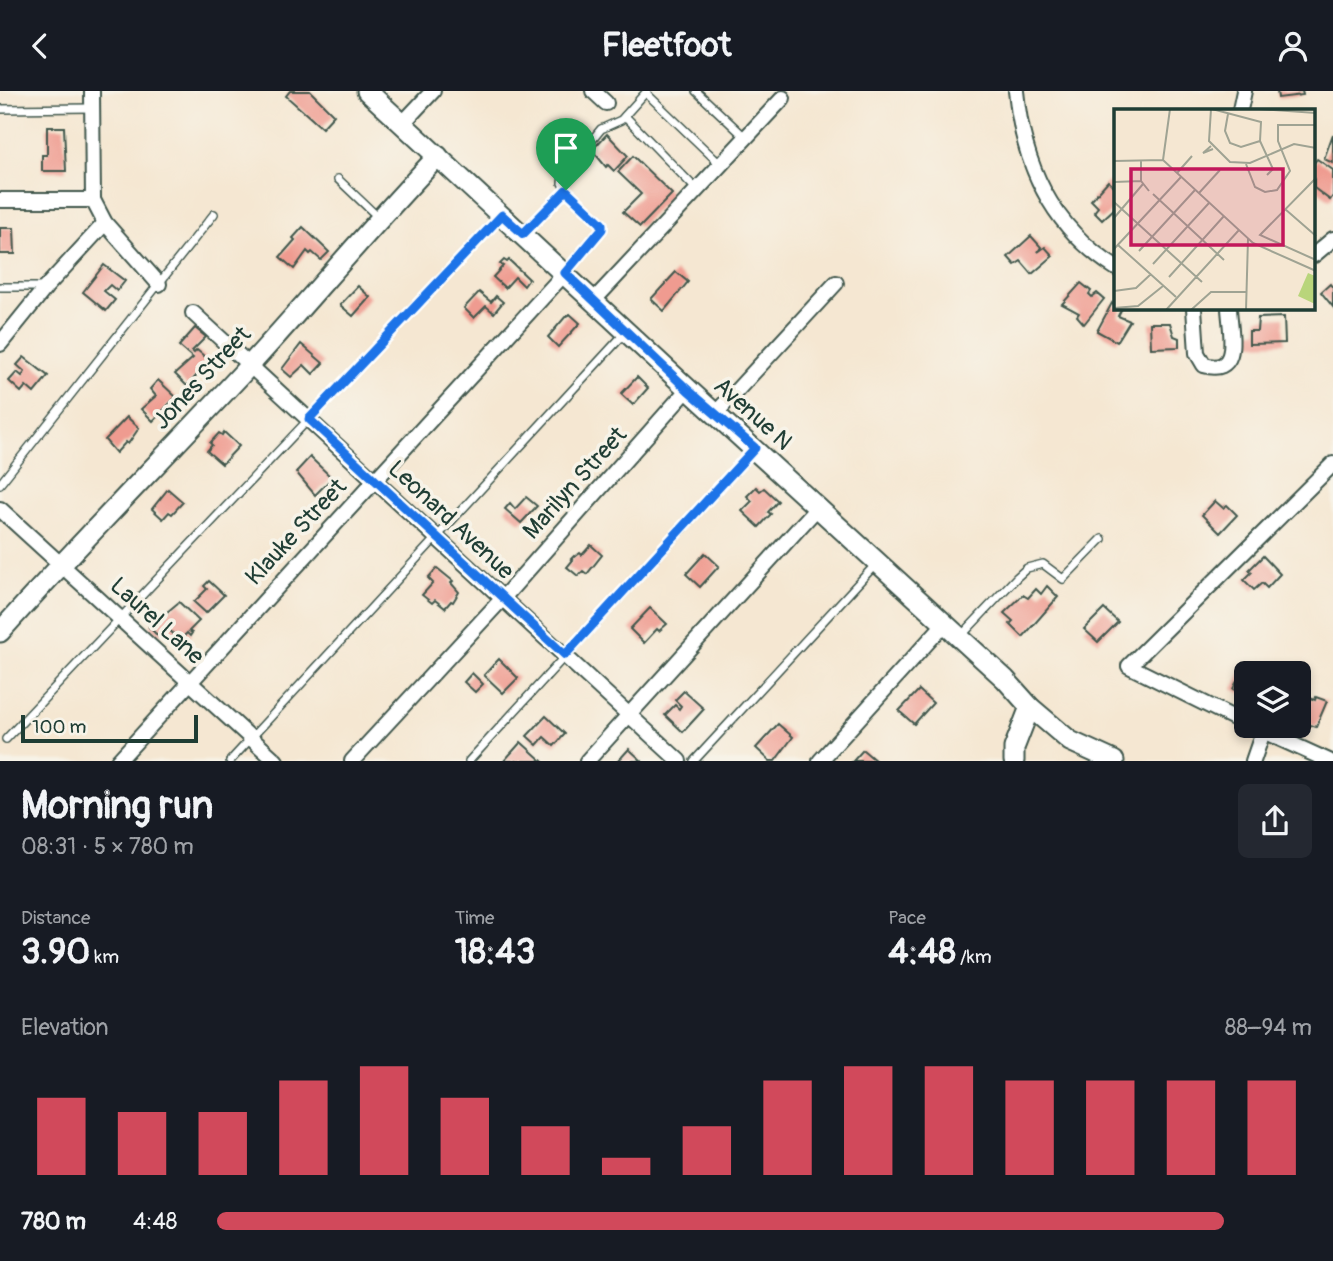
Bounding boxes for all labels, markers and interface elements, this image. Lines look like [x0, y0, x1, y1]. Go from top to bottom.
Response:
text: Fleetfoot [602, 26, 731, 66]
icon: back [21, 27, 59, 65]
icon: person [1274, 27, 1312, 65]
inset map [1114, 109, 1316, 310]
pin [536, 118, 596, 190]
icon: arrive [547, 129, 585, 167]
street label: Jones Street [147, 320, 257, 436]
street label: Avenue N [708, 371, 798, 457]
street label: Marilyn Street [517, 421, 633, 545]
street label: Leonard Avenue [382, 454, 520, 586]
street label: Klauke Street [239, 472, 353, 591]
street label: Laurel Lane [104, 571, 210, 671]
map controls [1234, 661, 1311, 738]
button: layers [1234, 661, 1311, 738]
scale bar [21, 711, 198, 743]
text: 100 m [32, 715, 86, 739]
text: Morning run [21, 782, 213, 830]
button: share [1238, 784, 1312, 858]
text: 08:31 · 5 × 780 m [21, 832, 194, 861]
text: Distance [21, 906, 90, 930]
text: Time [455, 906, 494, 930]
text: Pace [888, 906, 926, 930]
text: 3.90 [21, 930, 90, 974]
text: 18:43 [455, 930, 535, 974]
text: 4:48 [888, 930, 956, 974]
text: km [90, 945, 119, 969]
text: /km [956, 945, 992, 969]
text: Elevation [21, 1013, 109, 1042]
text: 88–94 m [1225, 1013, 1312, 1042]
text: 780 m [21, 1207, 86, 1236]
text: 4:48 [133, 1207, 177, 1236]

